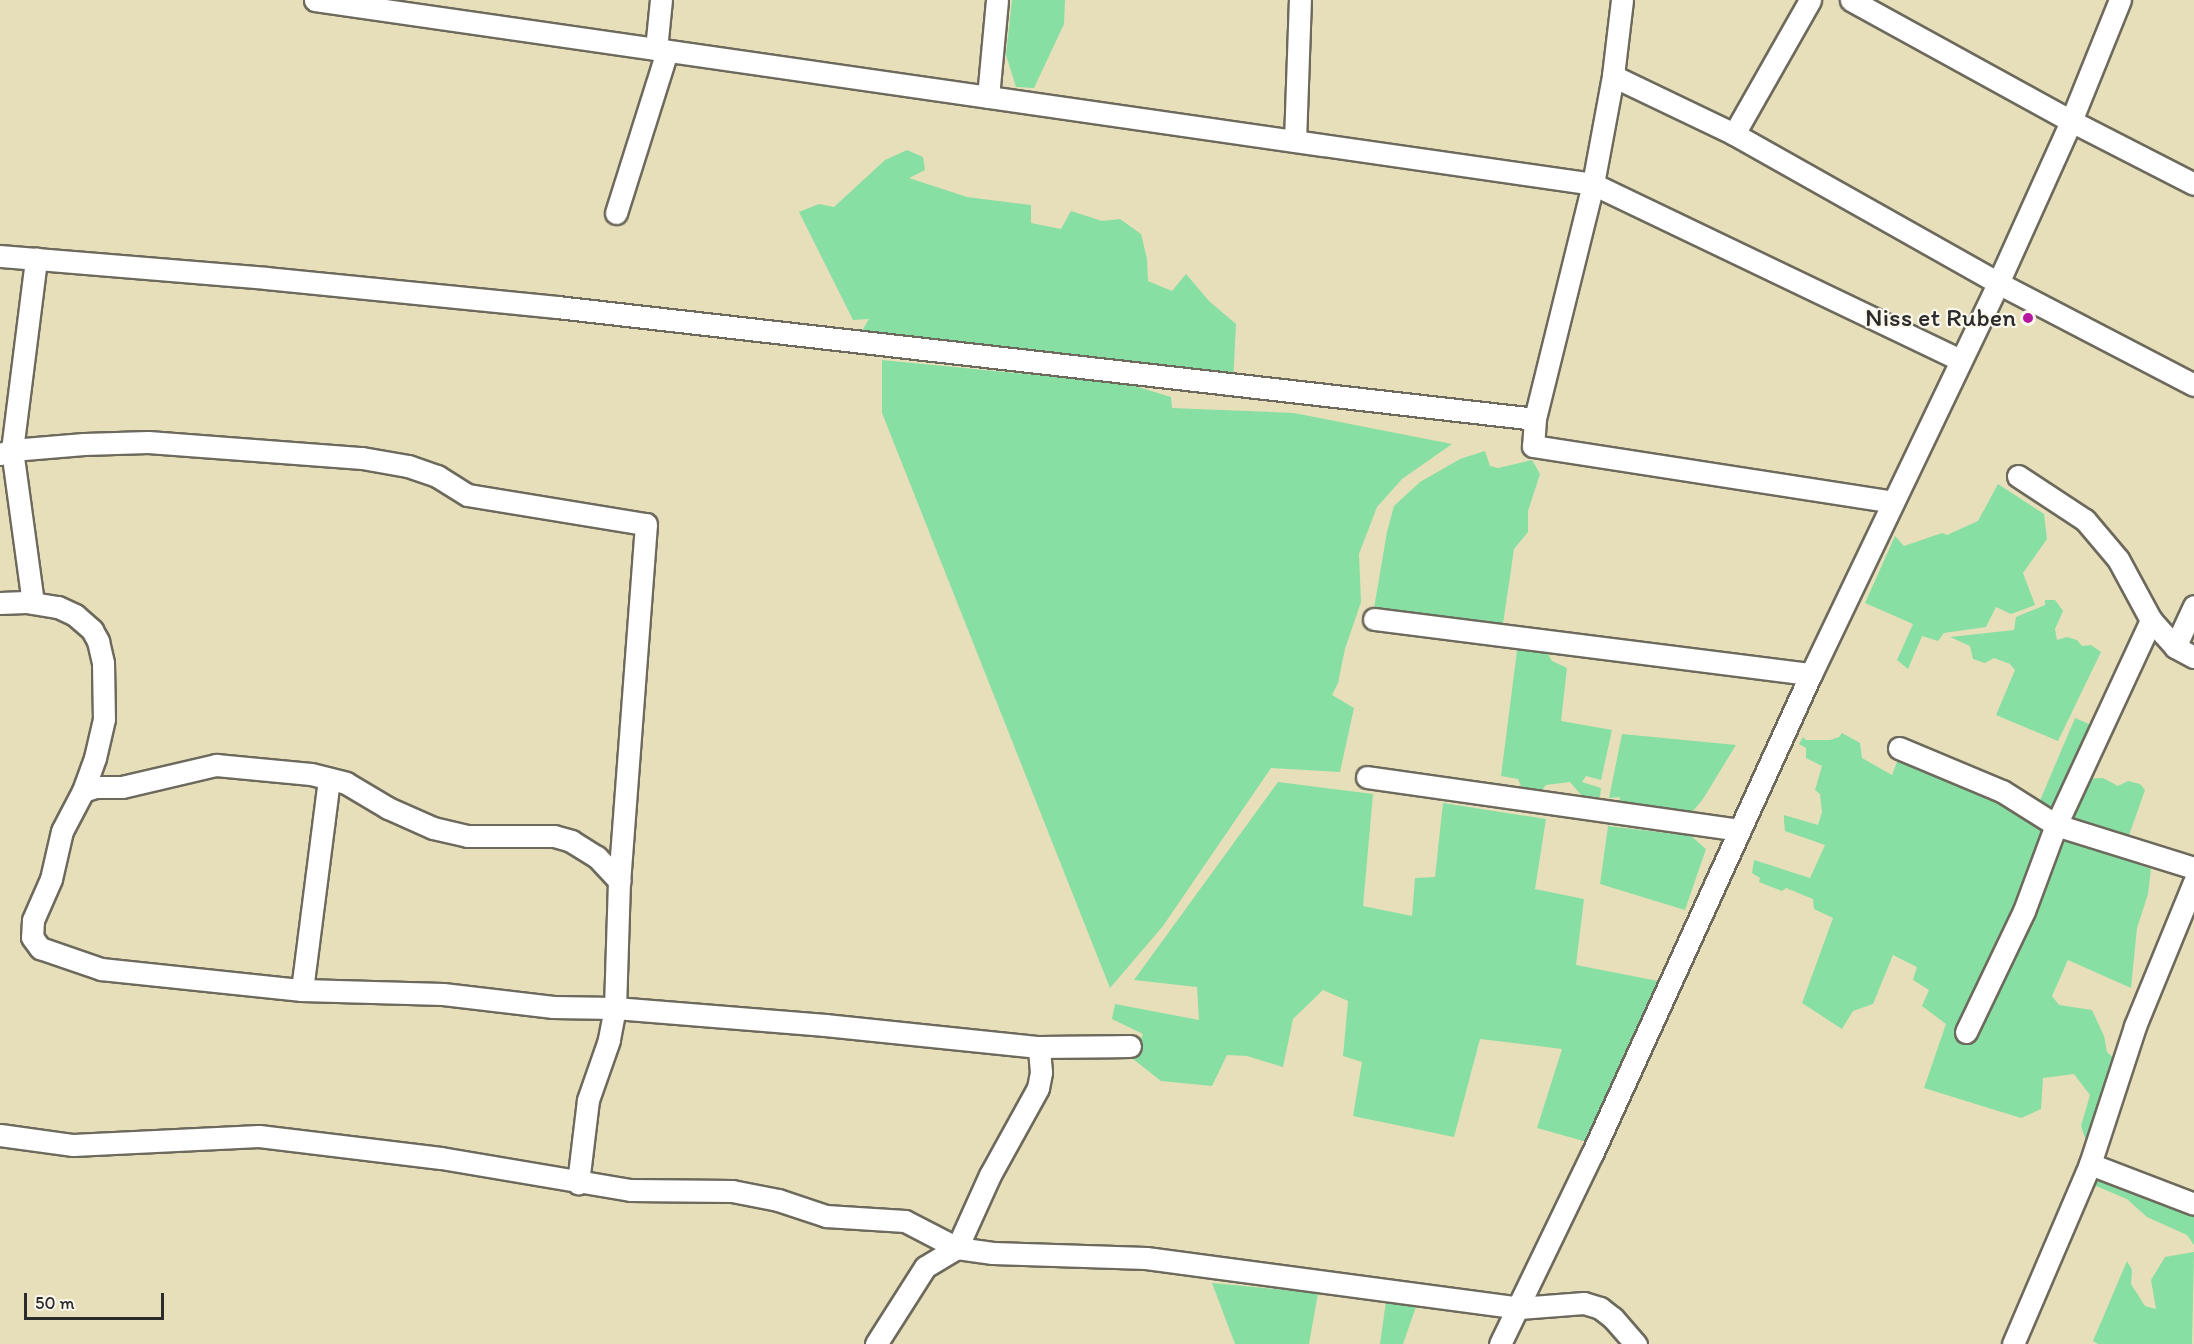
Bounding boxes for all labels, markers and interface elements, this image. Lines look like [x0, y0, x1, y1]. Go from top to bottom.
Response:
place label: Niss et Ruben [1865, 302, 2016, 334]
marker: Niss et Ruben [2021, 311, 2035, 325]
scale bar [27, 1281, 166, 1319]
text: 50 m [35, 1292, 75, 1314]

